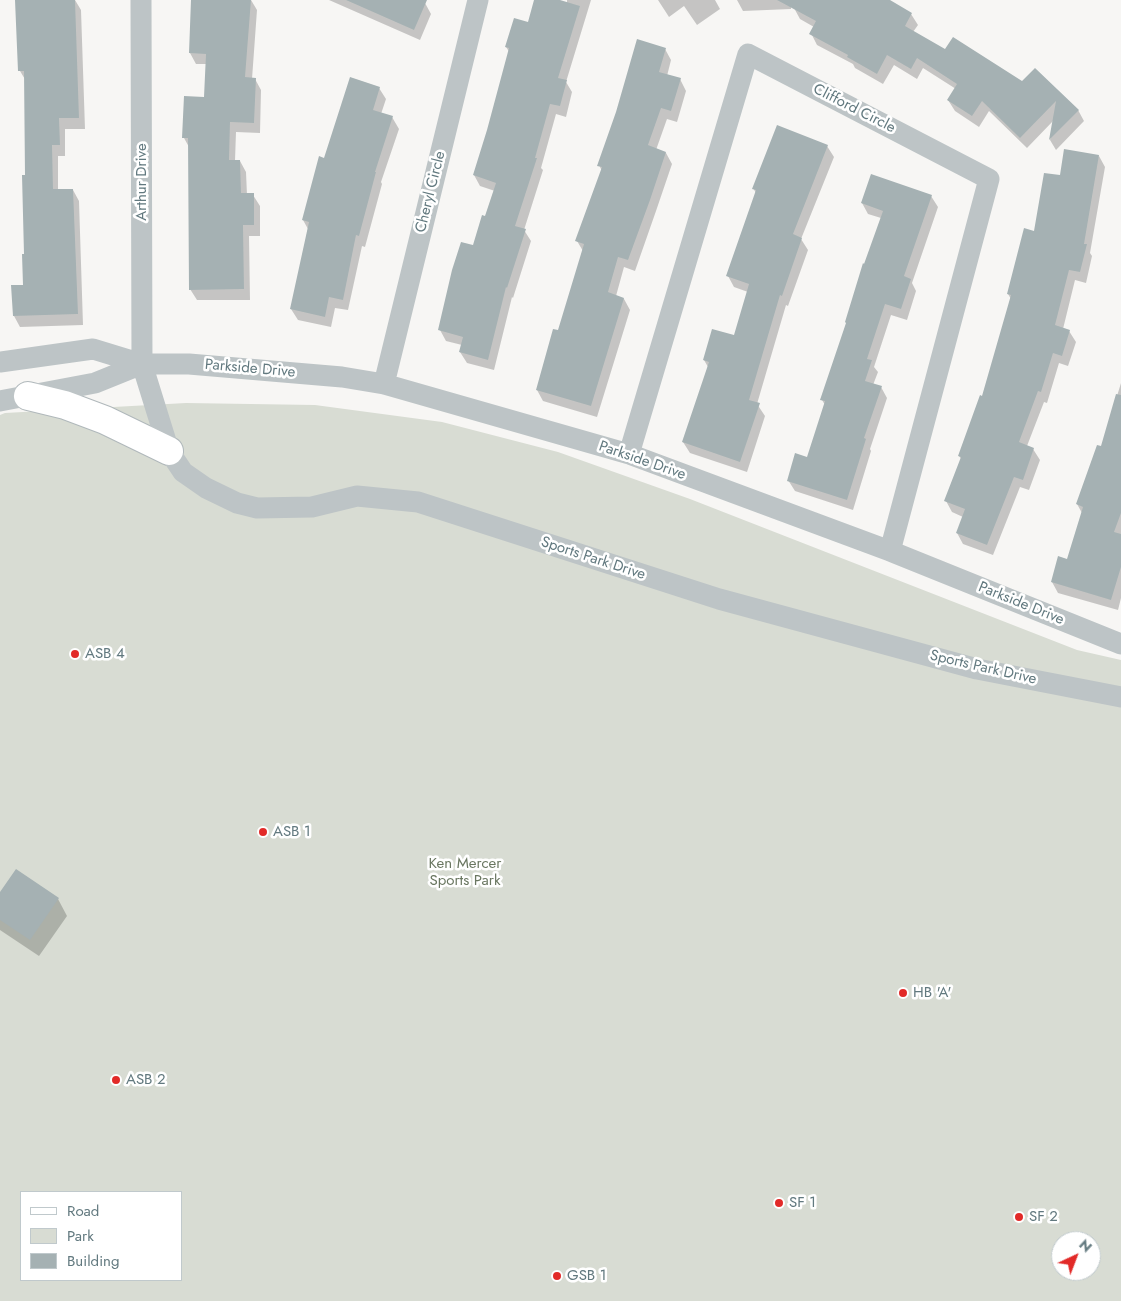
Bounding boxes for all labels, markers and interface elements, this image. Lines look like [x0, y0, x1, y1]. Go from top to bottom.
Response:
street label: Clifford Circle [810, 81, 898, 137]
street label: Arthur Drive [133, 143, 151, 221]
street label: Cheryl Circle [412, 149, 450, 235]
street label: Parkside Drive [204, 356, 296, 382]
street label: Parkside Drive [596, 438, 688, 484]
street label: Sports Park Drive [538, 534, 648, 584]
street label: Parkside Drive [976, 579, 1066, 629]
place label: ASB 4 [85, 645, 125, 663]
street label: Sports Park Drive [928, 647, 1038, 689]
marker: ASB 4 [69, 648, 81, 660]
place label: ASB 1 [273, 823, 311, 841]
marker: ASB 1 [257, 826, 269, 838]
park label: Ken Mercer Sports Park [429, 855, 501, 890]
place label: HB 'A' [913, 984, 951, 1002]
marker: HB 'A' [897, 987, 909, 999]
place label: ASB 2 [126, 1071, 166, 1089]
marker: ASB 2 [110, 1074, 122, 1086]
legend [20, 1191, 182, 1281]
place label: SF 1 [789, 1194, 816, 1212]
marker: SF 1 [773, 1197, 785, 1209]
text: Road [67, 1200, 99, 1222]
place label: SF 2 [1029, 1208, 1058, 1226]
marker: SF 2 [1013, 1211, 1025, 1223]
text: Park [67, 1225, 94, 1247]
north arrow [1051, 1231, 1101, 1281]
text: N [1075, 1235, 1096, 1257]
text: Building [67, 1250, 119, 1272]
place label: GSB 1 [567, 1267, 606, 1285]
marker: GSB 1 [551, 1270, 563, 1282]

